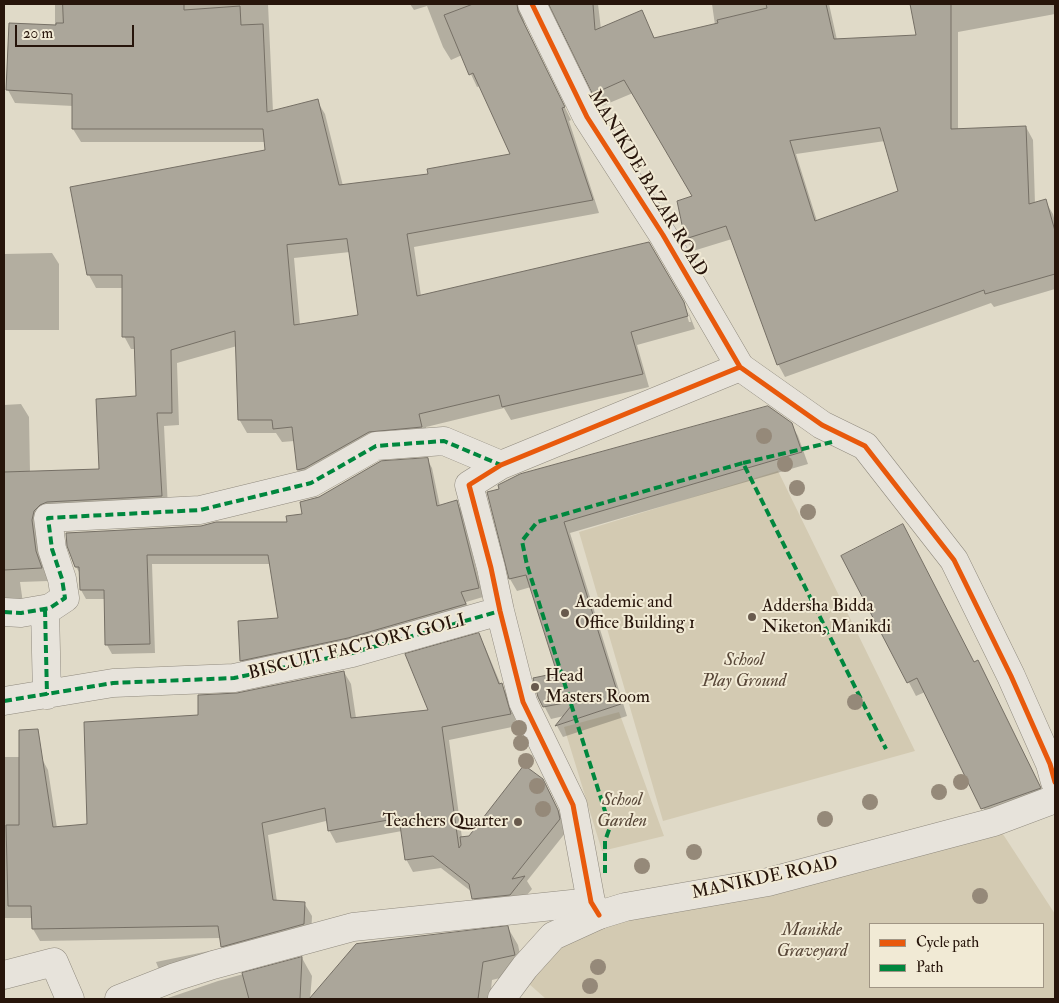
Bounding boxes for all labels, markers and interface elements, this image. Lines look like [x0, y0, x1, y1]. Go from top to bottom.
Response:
scale bar [18, 15, 136, 47]
text: 20 m [23, 24, 53, 43]
street label: MANIKDE BAZAR ROAD [583, 87, 711, 281]
place label: Academic and Office Building 1 [575, 592, 695, 634]
place label: Addersha Bidda Niketon, Manikdi [762, 596, 891, 638]
marker: Academic and Office Building 1 [559, 607, 571, 619]
street label: BISCUIT FACTORY GOLI [246, 611, 468, 685]
marker: Addersha Bidda Niketon, Manikdi [746, 611, 758, 623]
park label: School Play Ground [702, 650, 786, 692]
place label: Head Masters Room [545, 666, 650, 709]
marker: Head Masters Room [529, 681, 541, 693]
park label: School Garden [597, 790, 647, 832]
place label: Teachers Quarter [382, 811, 508, 833]
marker: Teachers Quarter [512, 816, 524, 828]
street label: MANIKDE ROAD [690, 853, 840, 905]
park label: Manikde Graveyard [777, 920, 847, 962]
legend [869, 923, 1044, 988]
text: Cycle path [916, 933, 979, 952]
text: Path [916, 958, 943, 977]

